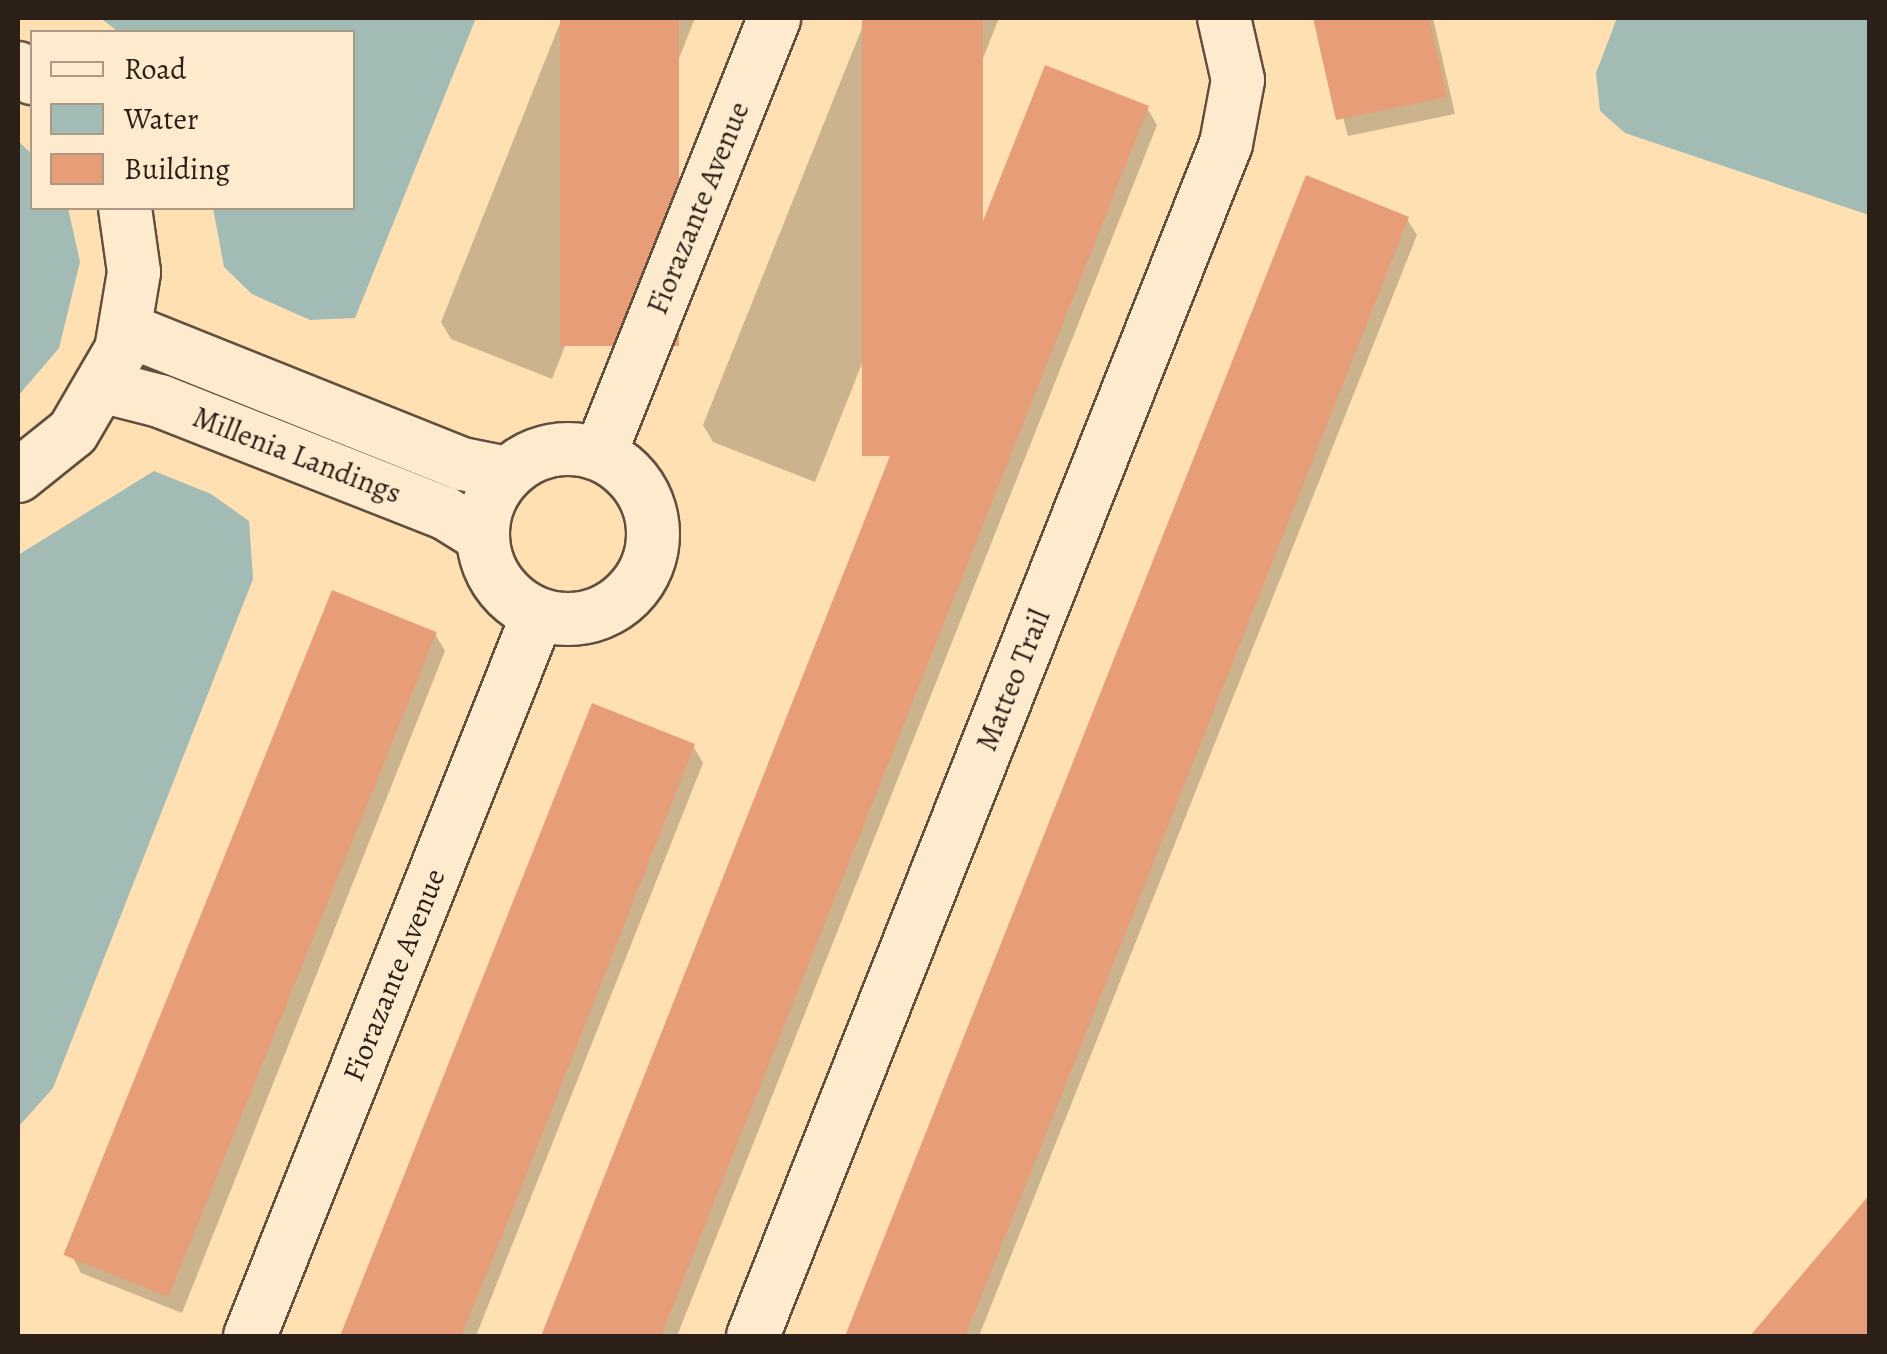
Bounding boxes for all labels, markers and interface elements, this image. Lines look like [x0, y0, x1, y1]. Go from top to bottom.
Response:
legend [30, 30, 355, 210]
text: Road [124, 49, 186, 89]
street label: Fiorazante Avenue [639, 96, 757, 320]
text: Water [124, 99, 198, 139]
text: Building [124, 149, 230, 189]
street label: Millenia Landings [188, 399, 406, 511]
street label: Matteo Trail [968, 604, 1058, 756]
street label: Fiorazante Avenue [335, 863, 453, 1087]

